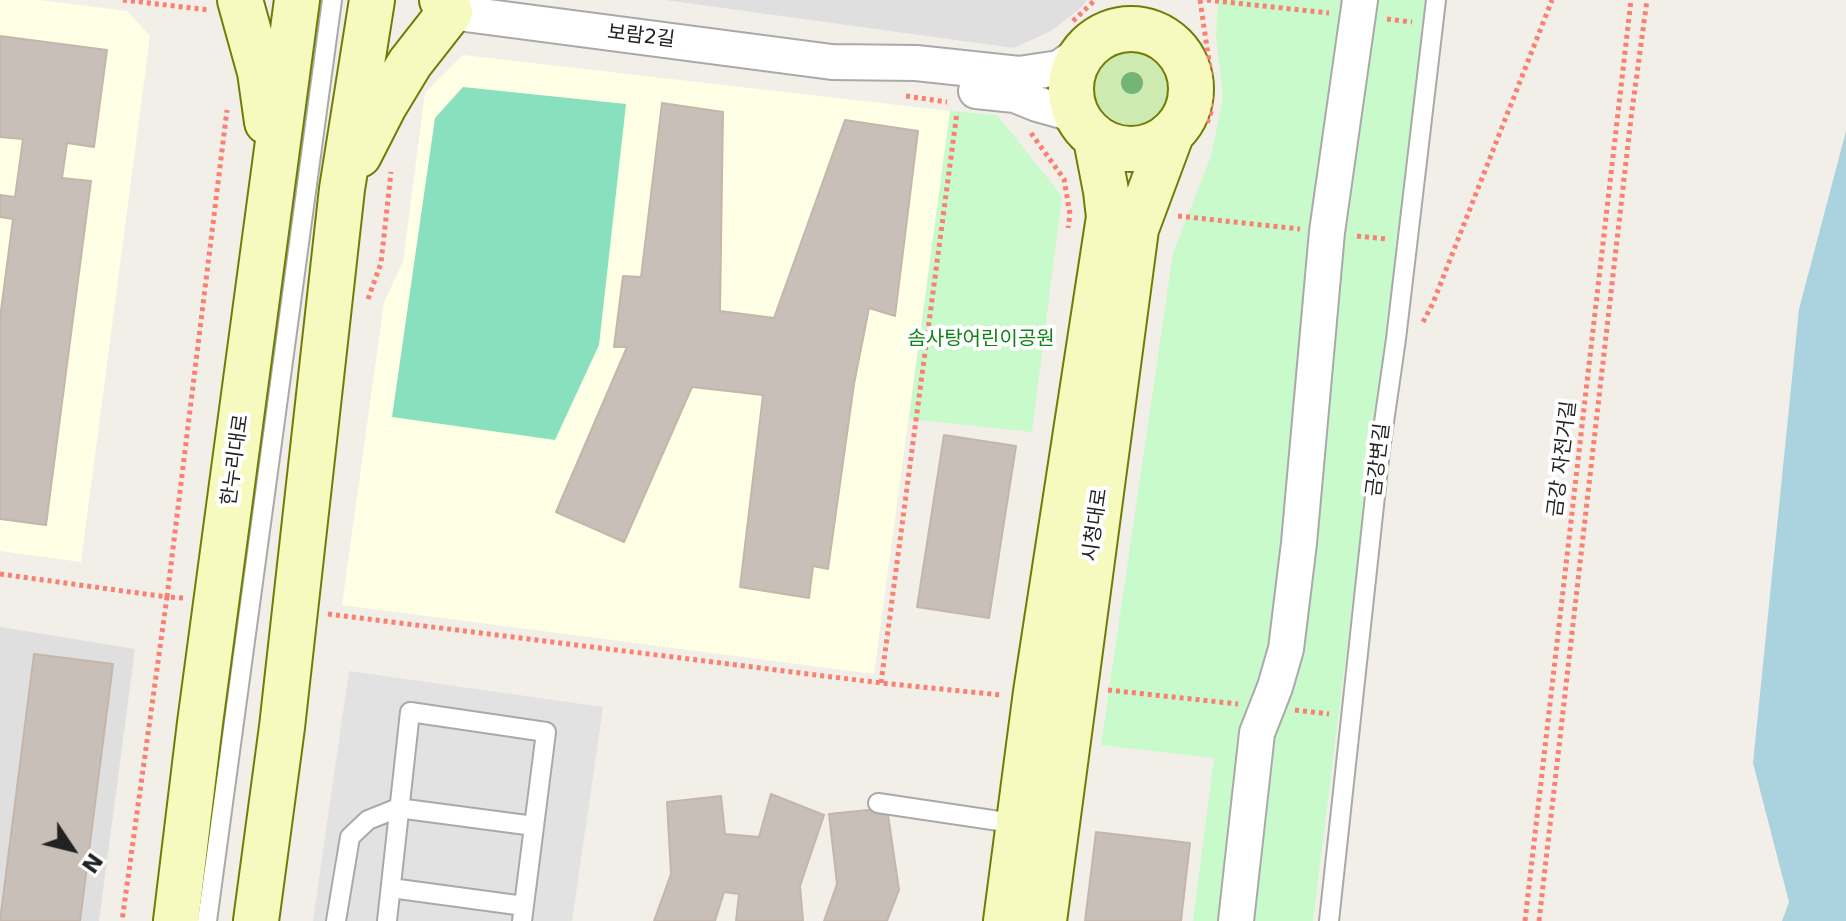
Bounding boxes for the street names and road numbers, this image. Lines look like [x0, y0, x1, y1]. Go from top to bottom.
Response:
street label: 보람2길 [606, 21, 676, 53]
street label: 금강 자전거길 [1544, 400, 1582, 518]
street label: 한누리대로 [218, 413, 254, 507]
street label: 금강변길 [1363, 422, 1395, 498]
street label: 시청대로 [1079, 487, 1113, 563]

